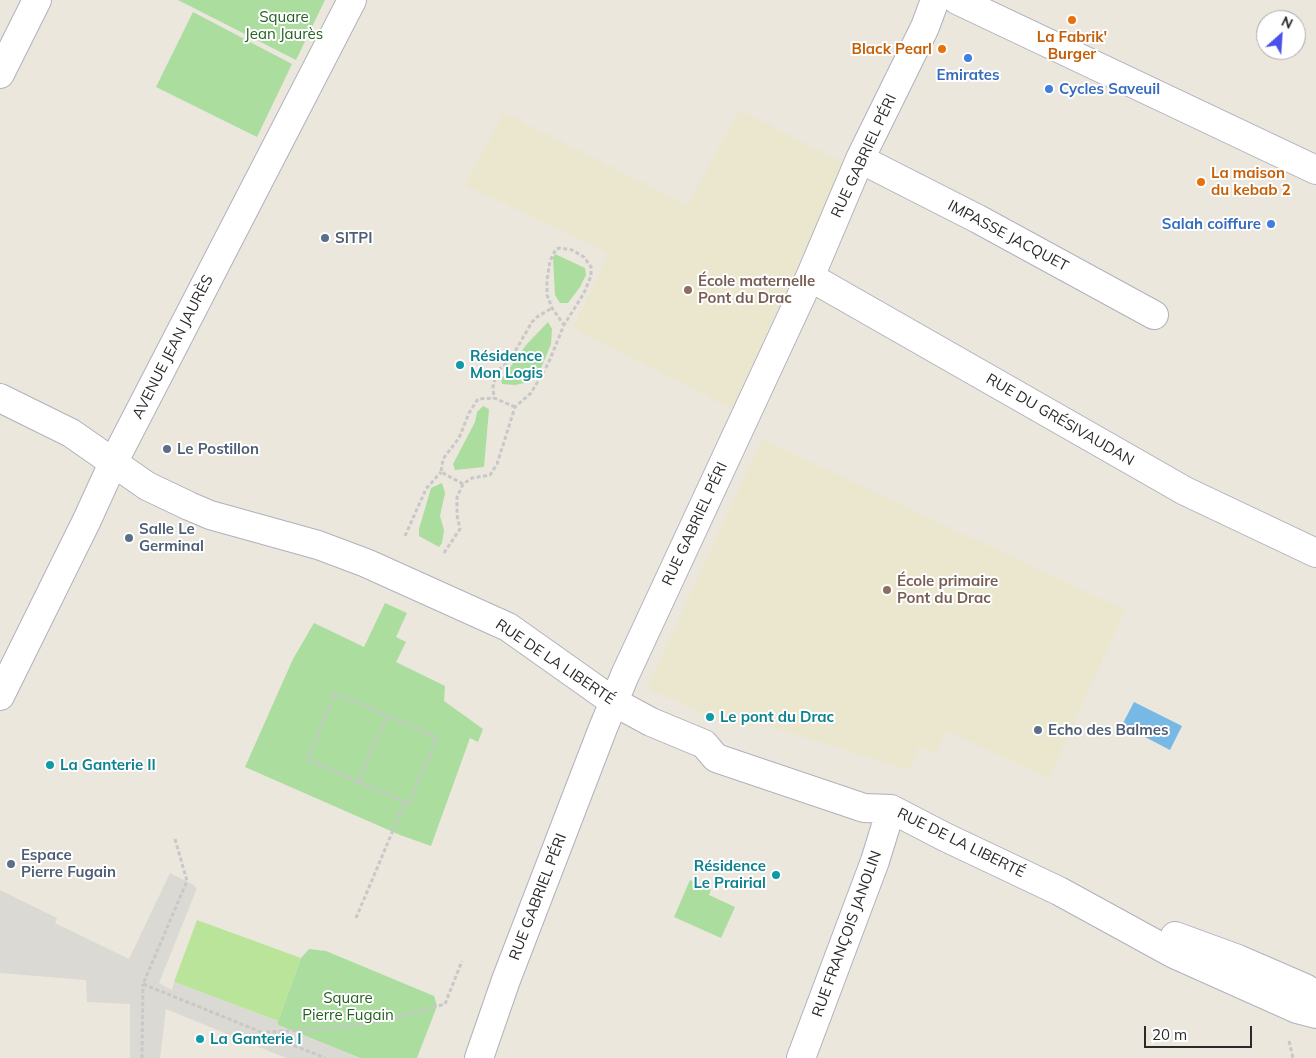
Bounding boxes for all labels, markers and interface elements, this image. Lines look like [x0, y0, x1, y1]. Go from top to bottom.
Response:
park label: Square Jean Jaurès [245, 8, 323, 43]
north arrow [1256, 10, 1306, 60]
text: N [1278, 12, 1296, 33]
marker: La Fabrik' Burger [1066, 14, 1078, 26]
place label: La Fabrik' Burger [1037, 28, 1107, 63]
place label: Black Pearl [852, 40, 932, 58]
marker: Black Pearl [936, 43, 948, 55]
marker: Emirates [962, 52, 974, 64]
place label: Emirates [937, 66, 999, 84]
place label: Cycles Saveuil [1059, 80, 1160, 98]
marker: Cycles Saveuil [1043, 83, 1055, 95]
street label: RUE GABRIEL PÉRI [827, 91, 901, 221]
place label: La maison du kebab 2 [1211, 164, 1291, 199]
marker: La maison du kebab 2 [1195, 176, 1207, 188]
street label: IMPASSE JACQUET [945, 197, 1071, 275]
place label: Salah coiffure [1162, 215, 1261, 233]
marker: Salah coiffure [1265, 218, 1277, 230]
place label: SITPI [335, 229, 372, 247]
marker: SITPI [319, 232, 331, 244]
street label: AVENUE JEAN JAURÈS [129, 272, 217, 422]
place label: École maternelle Pont du Drac [698, 272, 815, 307]
marker: École maternelle Pont du Drac [682, 284, 694, 296]
place label: Résidence Mon Logis [470, 347, 543, 382]
marker: Résidence Mon Logis [454, 359, 466, 371]
street label: RUE DU GRÉSIVAUDAN [983, 370, 1137, 470]
place label: Le Postillon [177, 440, 259, 458]
marker: Le Postillon [161, 443, 173, 455]
street label: RUE GABRIEL PÉRI [658, 459, 732, 589]
place label: Salle Le Germinal [139, 520, 204, 555]
marker: Salle Le Germinal [123, 532, 135, 544]
place label: École primaire Pont du Drac [897, 572, 998, 607]
marker: École primaire Pont du Drac [881, 584, 893, 596]
street label: RUE DE LA LIBERTÉ [492, 615, 618, 709]
place label: Le pont du Drac [720, 708, 834, 726]
marker: Le pont du Drac [704, 711, 716, 723]
place label: Echo des Balmes [1048, 721, 1168, 739]
marker: Echo des Balmes [1032, 724, 1044, 736]
place label: La Ganterie II [60, 756, 156, 774]
marker: La Ganterie II [44, 759, 56, 771]
street label: RUE DE LA LIBERTÉ [894, 804, 1028, 882]
street label: RUE GABRIEL PÉRI [506, 831, 570, 963]
place label: Espace Pierre Fugain [21, 846, 116, 881]
street label: RUE FRANÇOIS JANOLIN [809, 848, 885, 1020]
place label: Résidence Le Prairial [693, 857, 766, 892]
marker: Espace Pierre Fugain [5, 858, 17, 870]
marker: Résidence Le Prairial [770, 869, 782, 881]
park label: Square Pierre Fugain [302, 989, 394, 1024]
scale bar [1146, 1016, 1254, 1048]
text: 20 m [1152, 1025, 1187, 1044]
place label: La Ganterie I [210, 1030, 301, 1048]
marker: La Ganterie I [194, 1033, 206, 1045]

